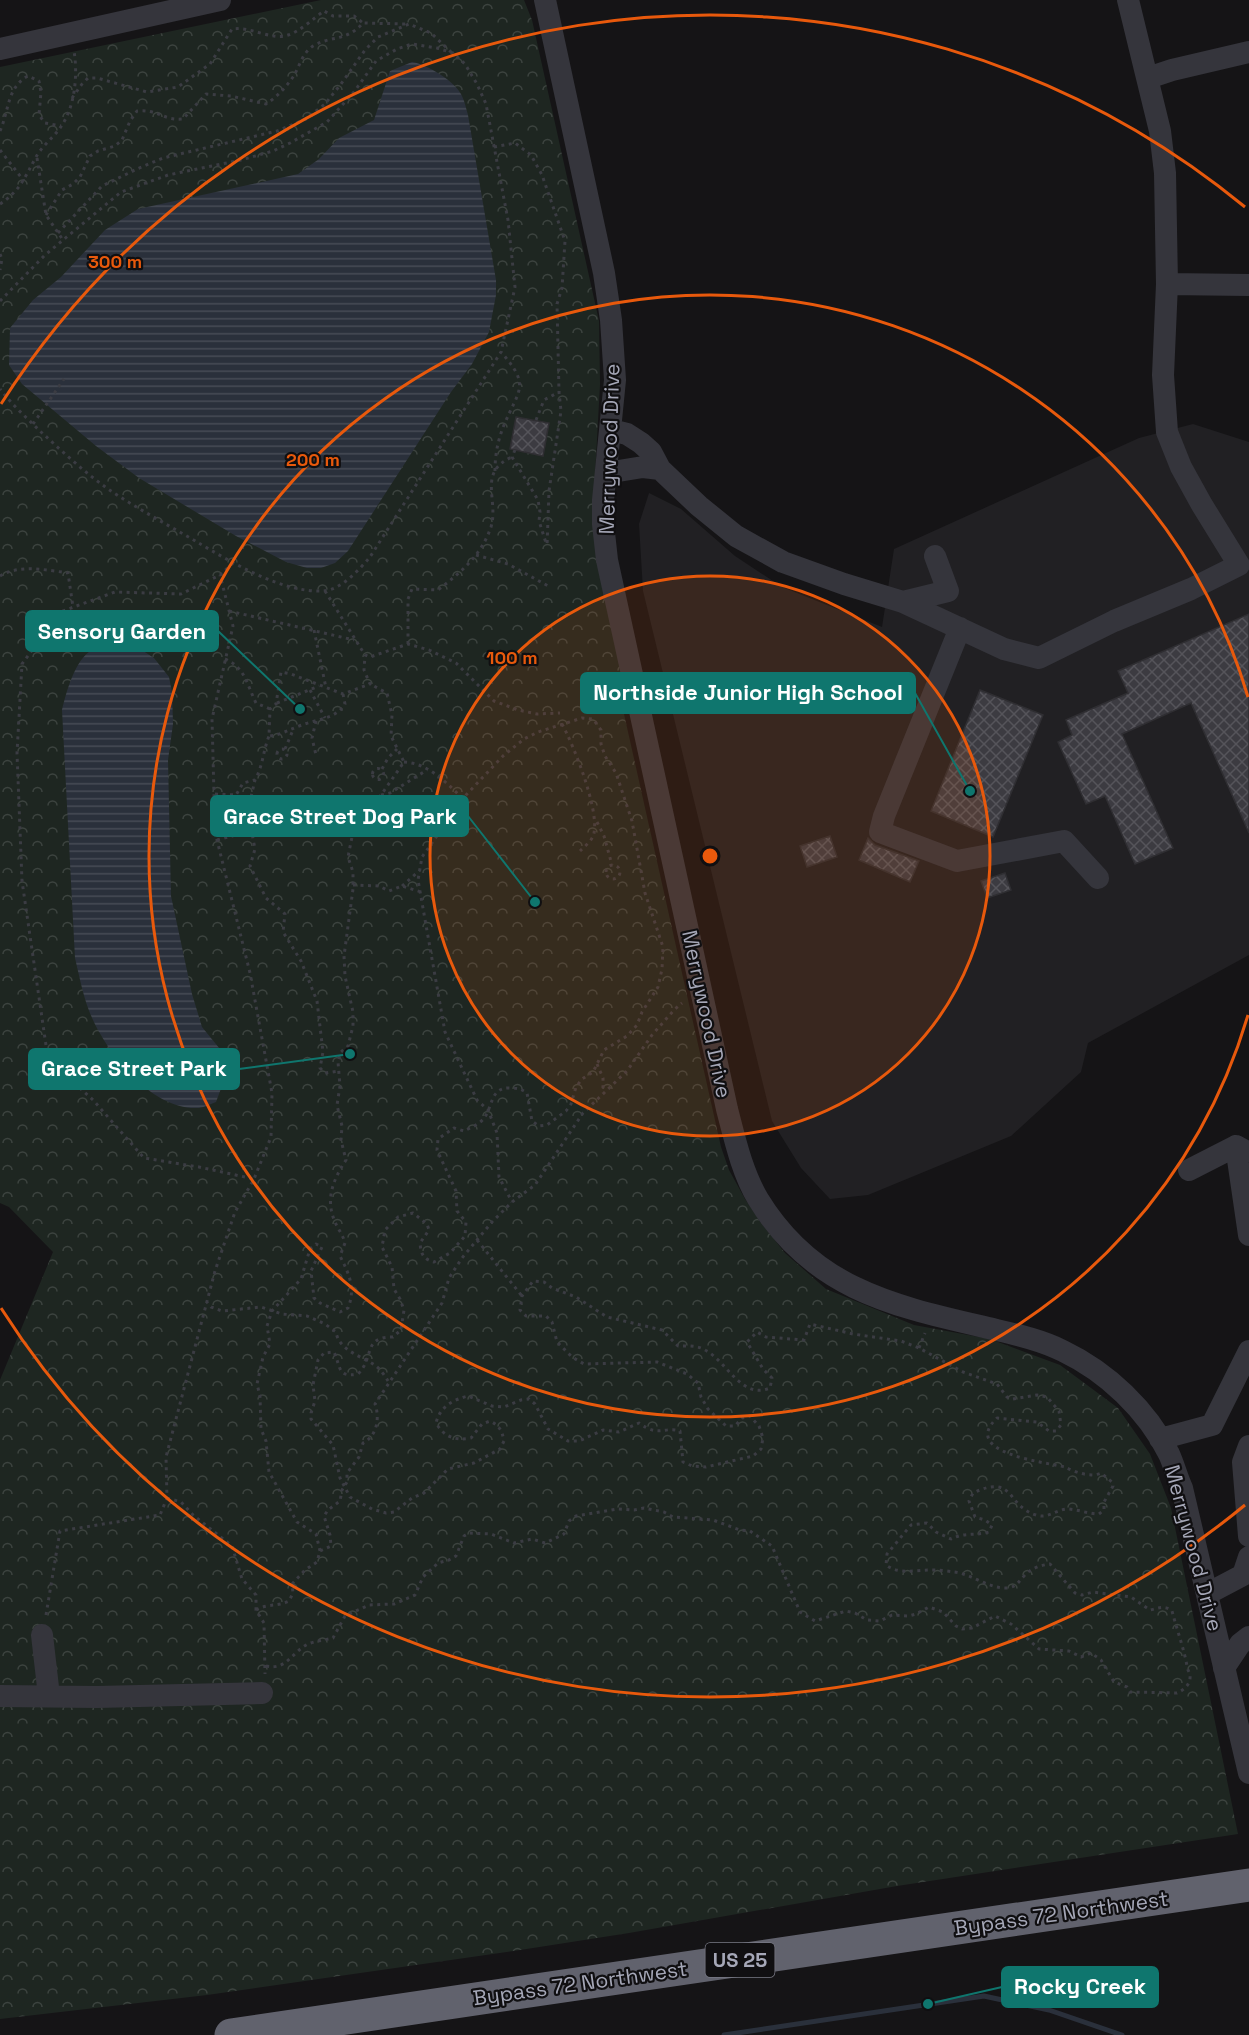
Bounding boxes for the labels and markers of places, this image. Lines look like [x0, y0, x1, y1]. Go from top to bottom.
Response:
callout: Sensory Garden [26, 611, 218, 651]
callout: Northside Junior High School [581, 673, 915, 713]
callout: Grace Street Dog Park [211, 796, 468, 836]
centre of rings [700, 846, 720, 866]
callout: Grace Street Park [29, 1049, 239, 1089]
callout: Rocky Creek [1002, 1967, 1158, 2007]

